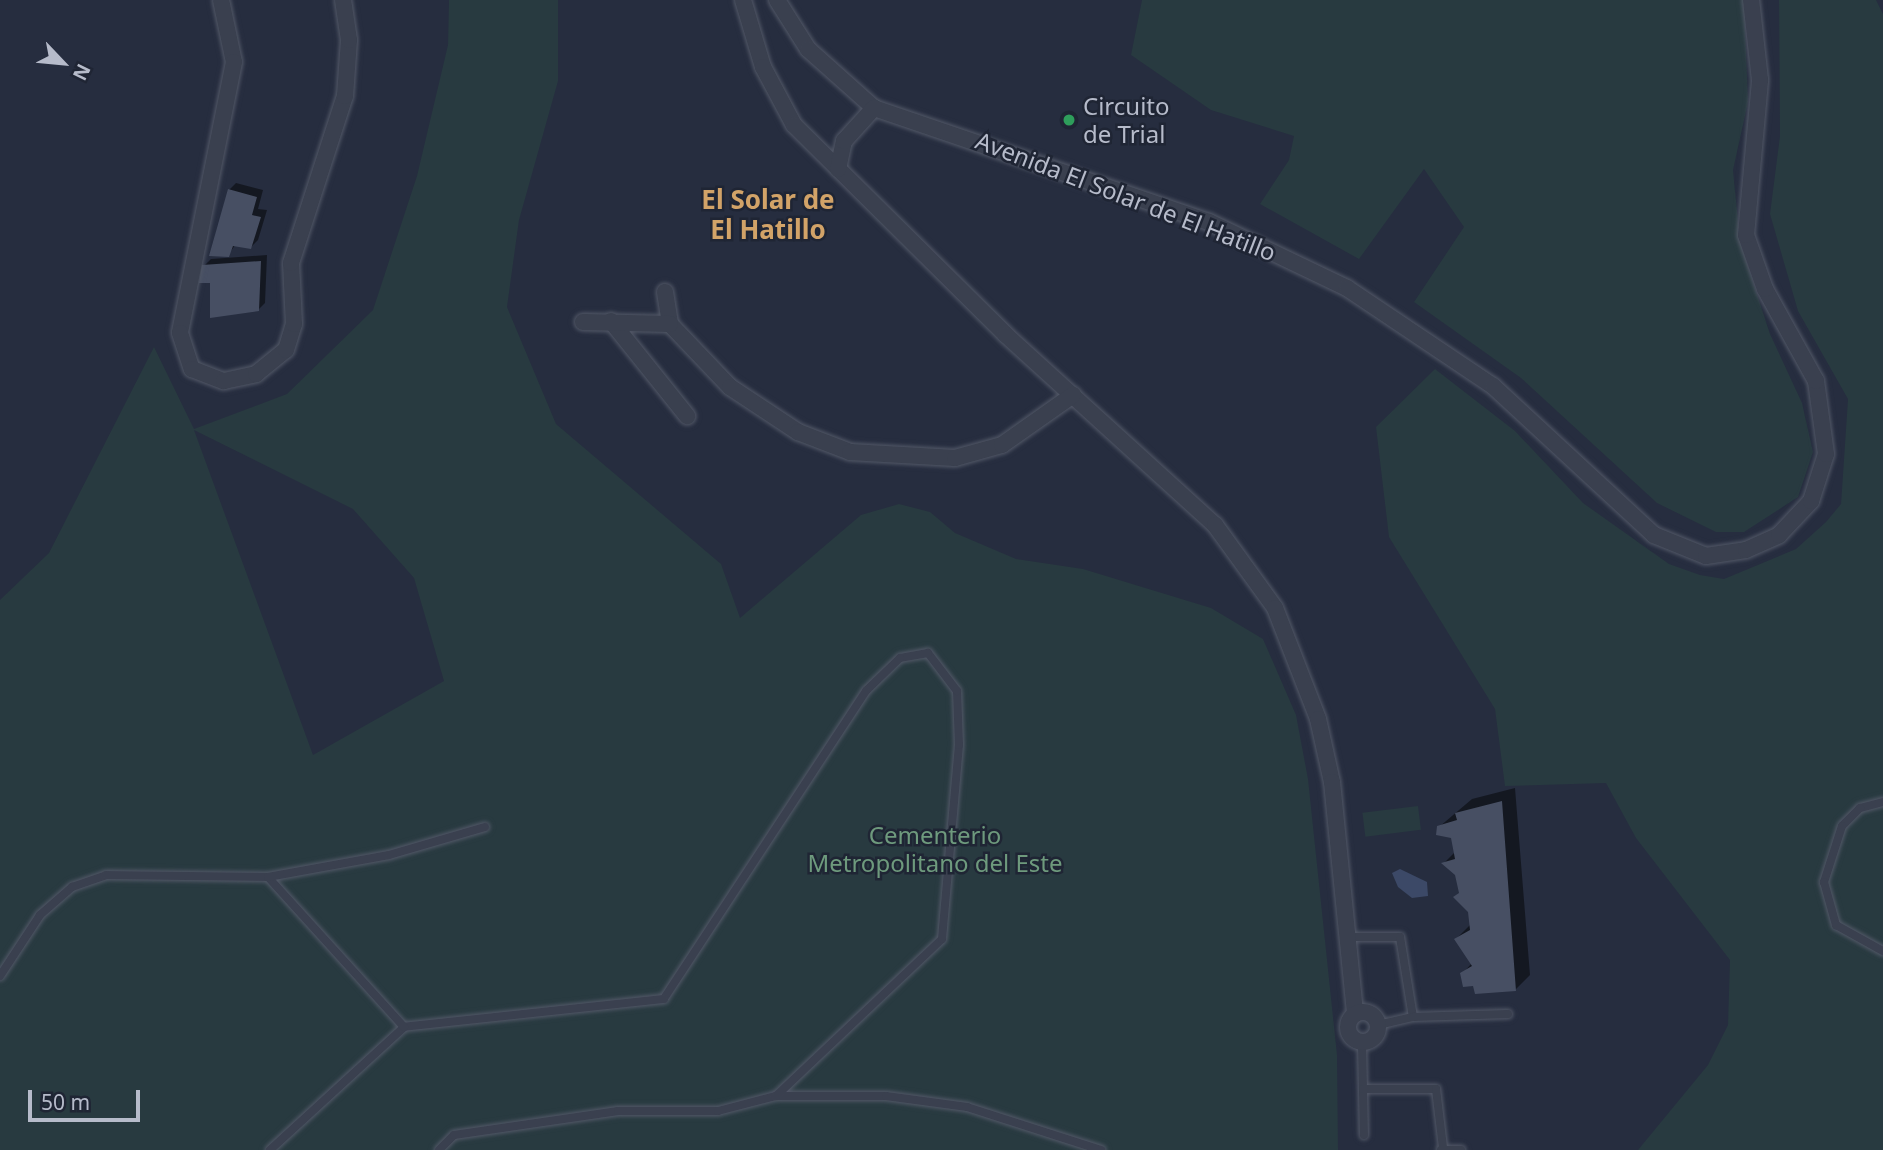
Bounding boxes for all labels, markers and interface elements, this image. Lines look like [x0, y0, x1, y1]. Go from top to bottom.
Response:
north arrow [28, 28, 98, 98]
text: N [67, 60, 97, 85]
place label: Circuito de Trial [1083, 92, 1170, 148]
marker: Circuito de Trial [1061, 112, 1077, 128]
street label: Avenida El Solar de El Hatillo [972, 125, 1280, 267]
district label: El Solar de El Hatillo [701, 184, 835, 246]
park label: Cementerio Metropolitano del Este [807, 821, 1063, 877]
scale bar [32, 1076, 144, 1120]
text: 50 m [41, 1088, 90, 1116]

